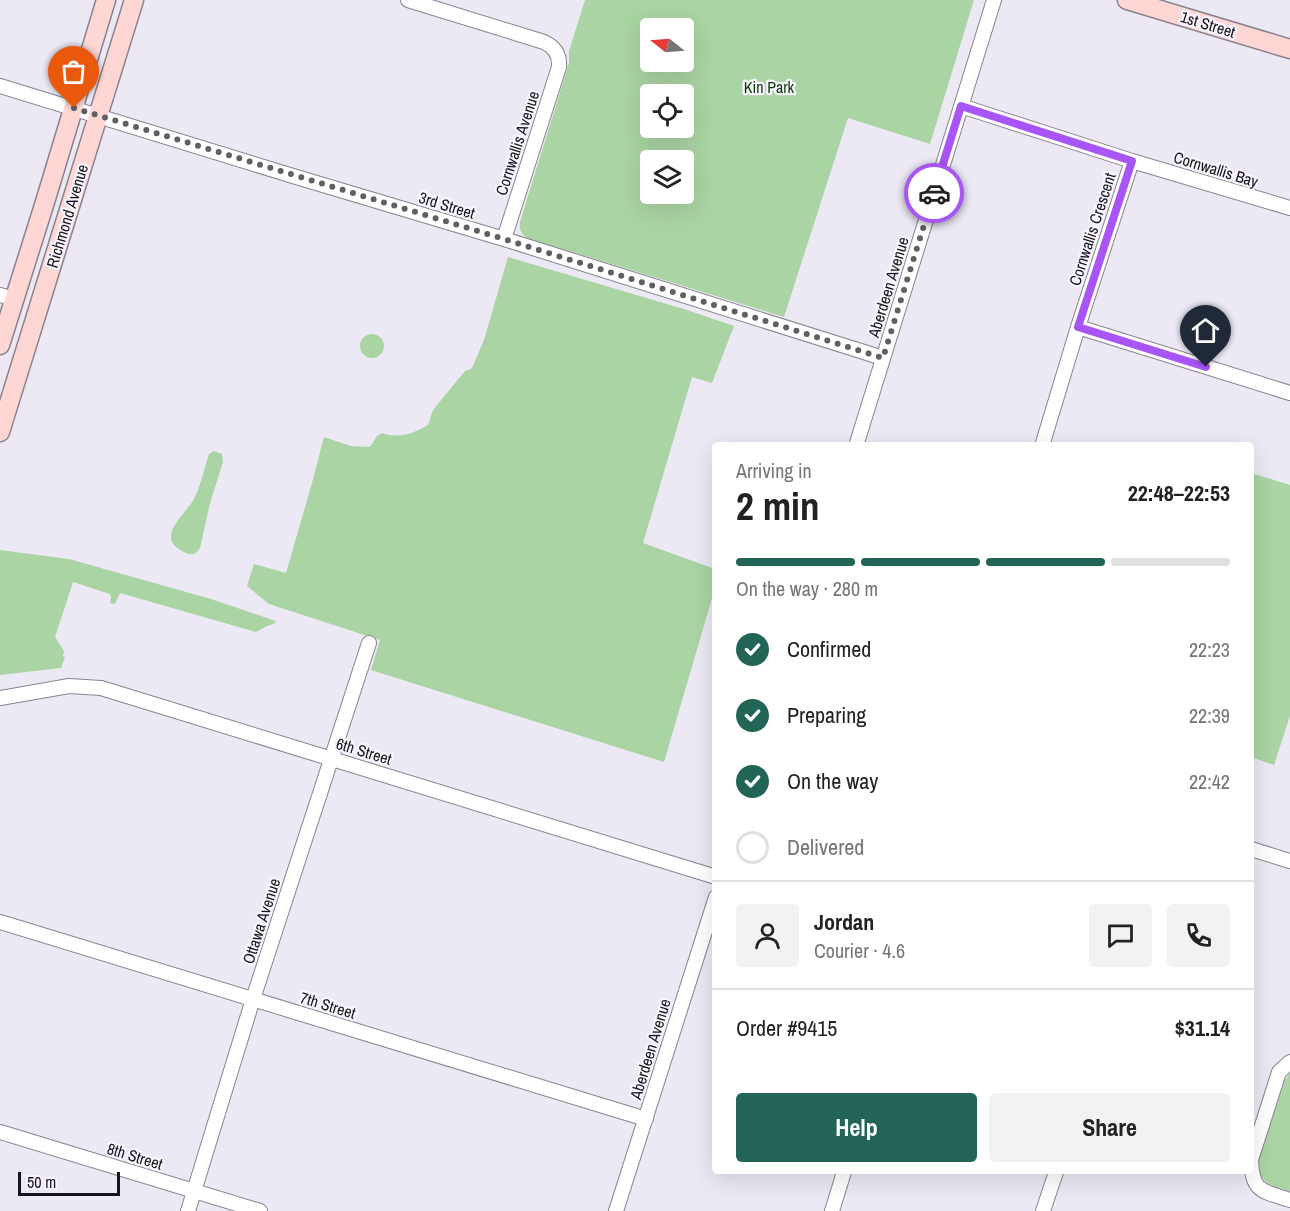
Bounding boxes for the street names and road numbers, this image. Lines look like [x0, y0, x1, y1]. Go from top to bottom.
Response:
street label: 1st Street [1178, 5, 1238, 43]
street label: Cornwallis Avenue [490, 88, 544, 198]
street label: Cornwallis Bay [1171, 146, 1261, 192]
street label: Richmond Avenue [41, 162, 93, 270]
street label: Cornwallis Crescent [1063, 169, 1121, 288]
street label: 3rd Street [416, 186, 478, 224]
street label: Aberdeen Avenue [862, 234, 914, 341]
street label: 6th Street [334, 732, 395, 770]
street label: Ottawa Avenue [237, 875, 285, 967]
street label: 7th Street [298, 986, 359, 1024]
street label: Aberdeen Avenue [624, 996, 676, 1103]
street label: 8th Street [105, 1137, 166, 1175]

